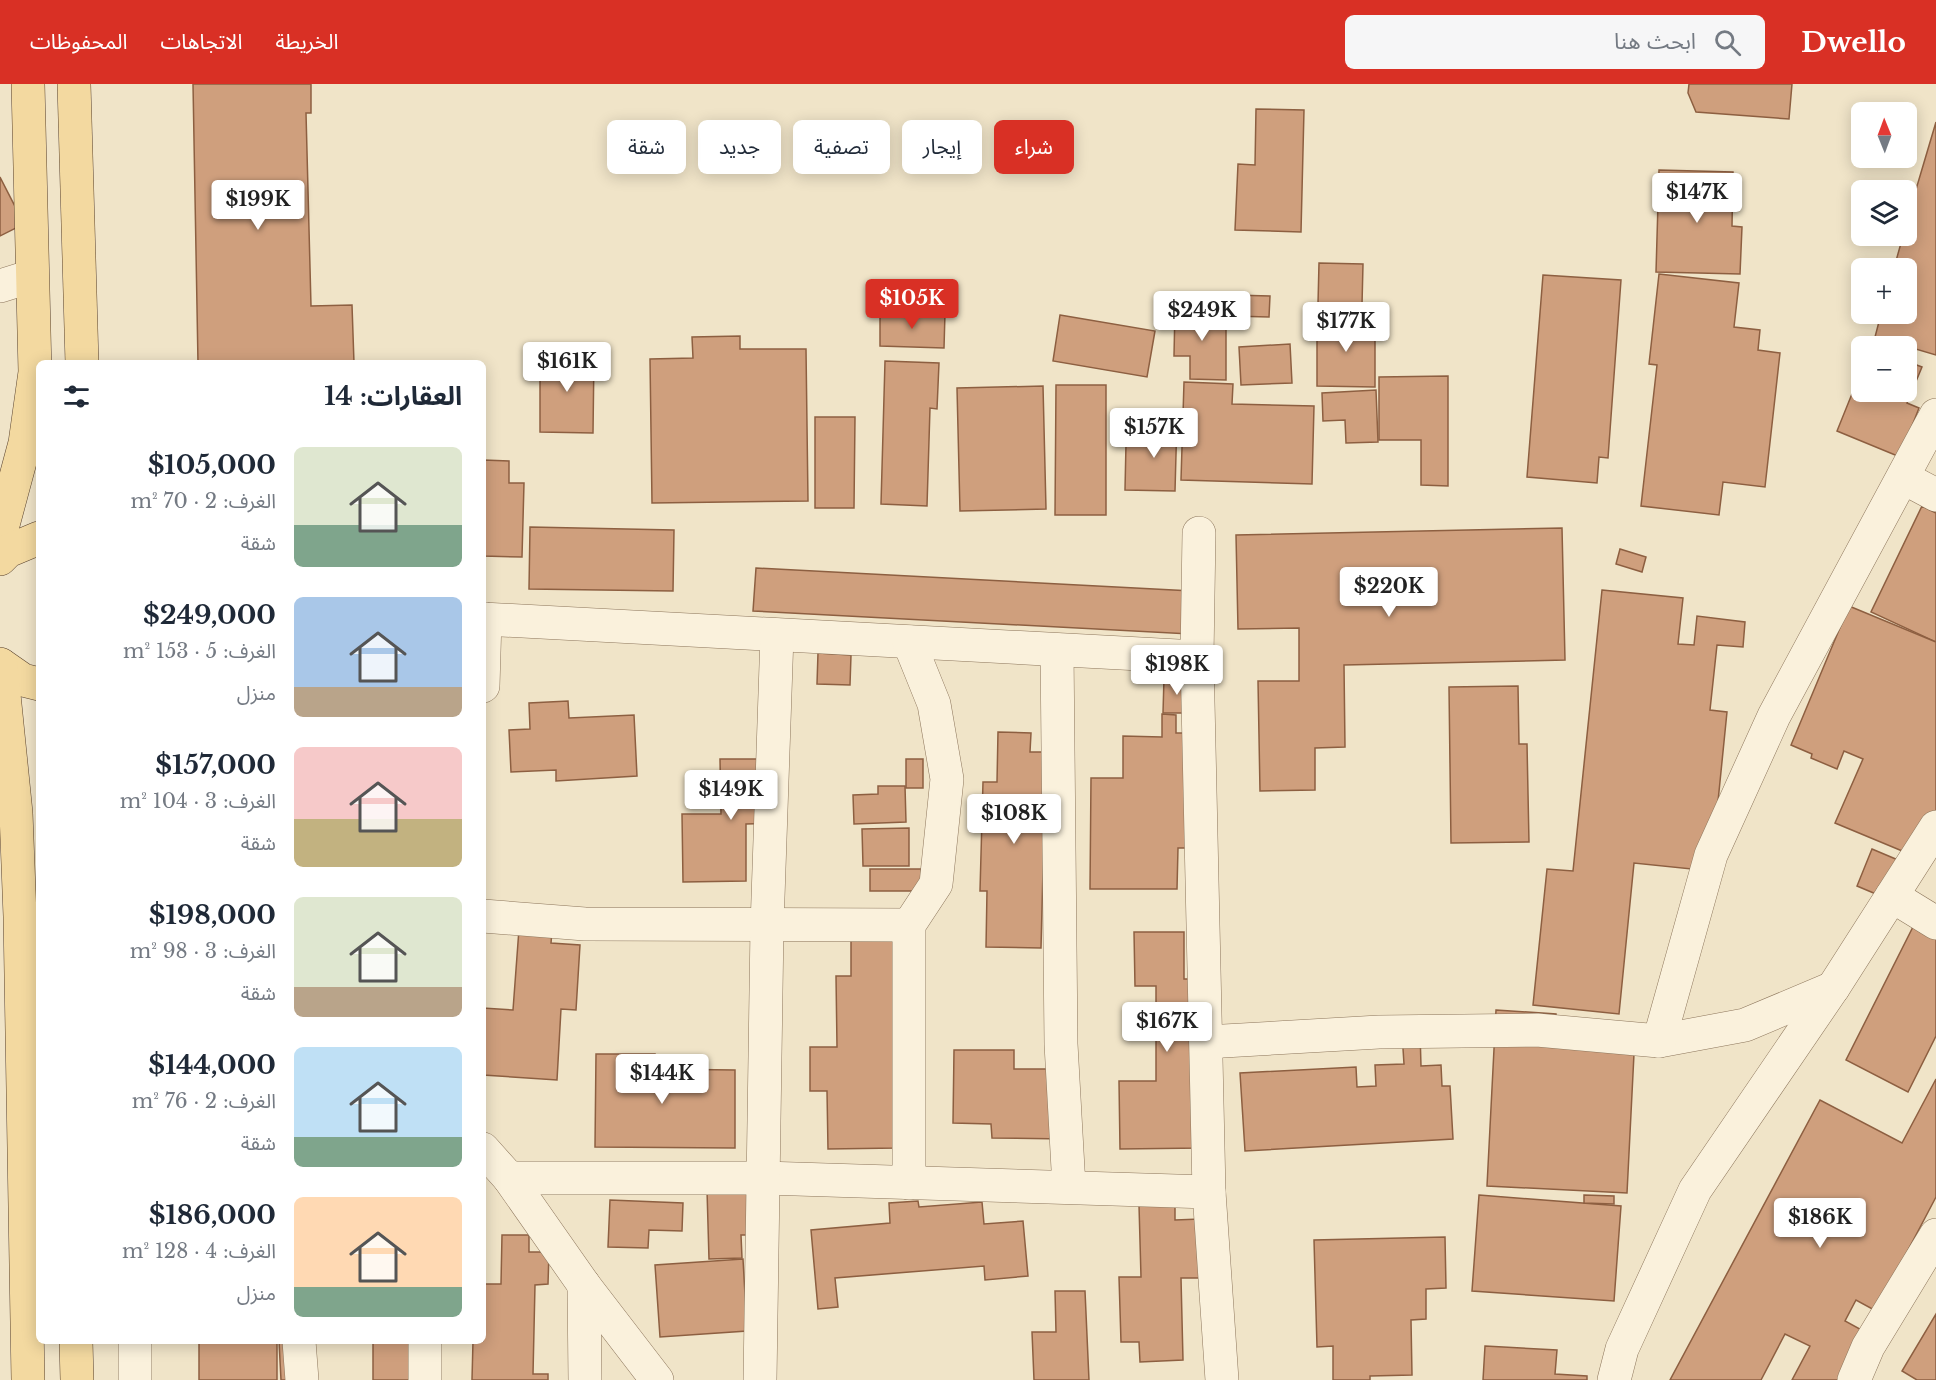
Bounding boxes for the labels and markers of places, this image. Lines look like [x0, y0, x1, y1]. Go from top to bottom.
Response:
pin: $147K [1655, 173, 1739, 224]
pin: $199K [216, 180, 300, 231]
pin: $105K [870, 279, 954, 330]
pin: $249K [1160, 291, 1244, 342]
pin: $177K [1304, 302, 1388, 353]
pin: $161K [525, 342, 609, 393]
pin: $157K [1112, 408, 1196, 459]
pin: $220K [1347, 567, 1431, 618]
pin: $198K [1135, 645, 1219, 696]
pin: $149K [689, 770, 773, 821]
pin: $108K [972, 794, 1056, 845]
pin: $167K [1125, 1002, 1209, 1053]
pin: $144K [620, 1054, 704, 1105]
pin: $186K [1778, 1198, 1862, 1249]

